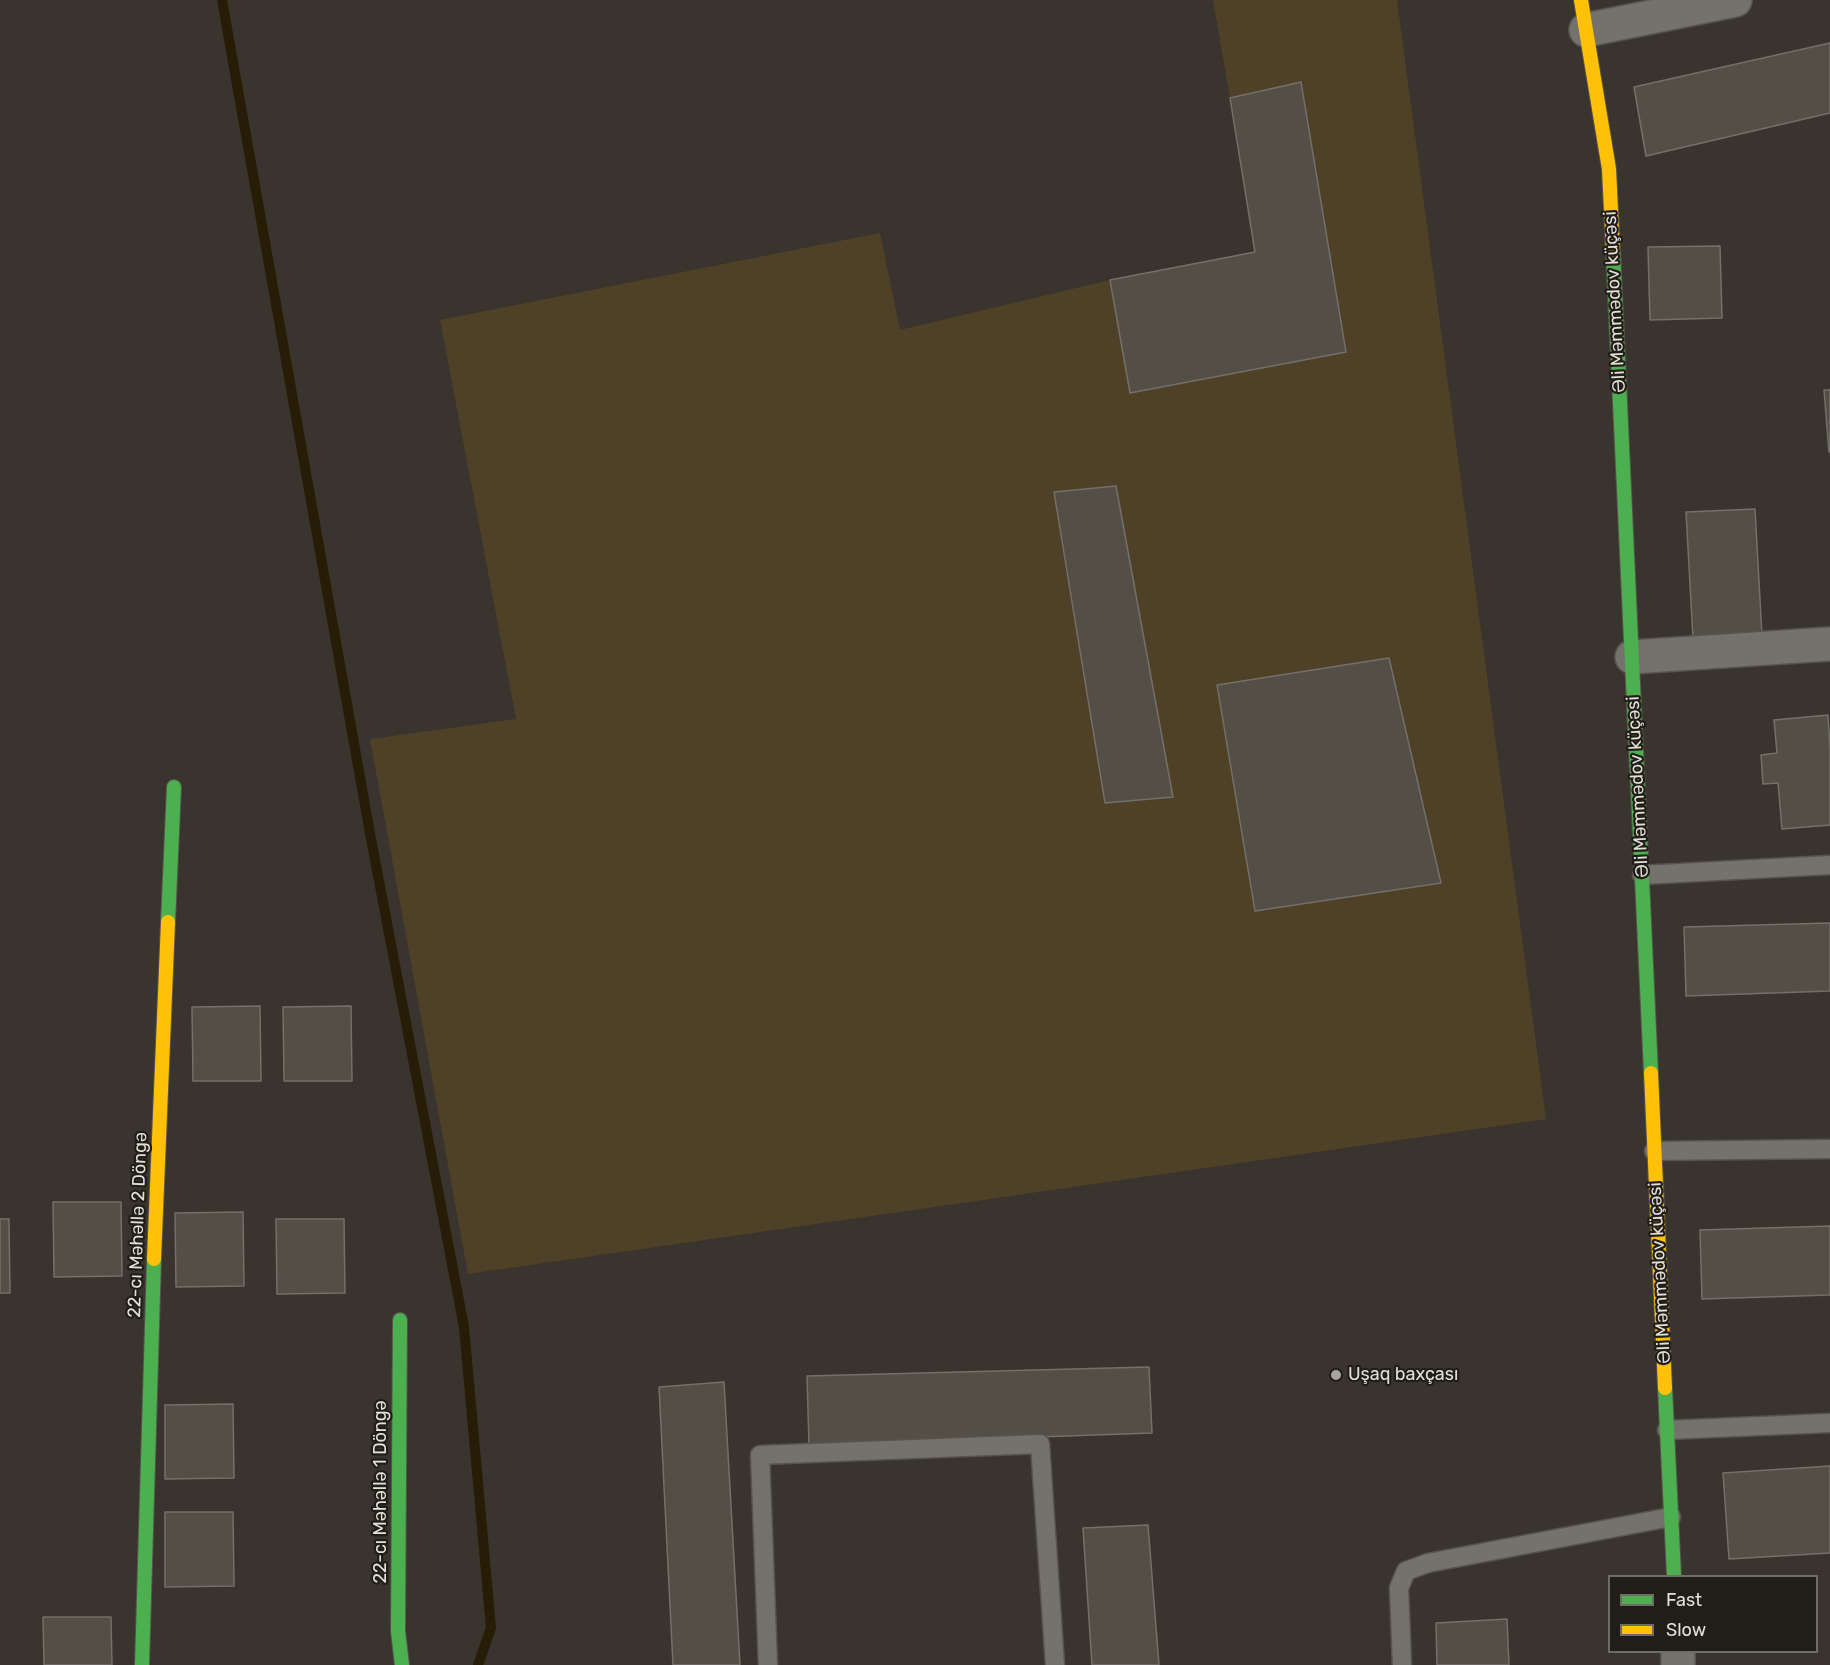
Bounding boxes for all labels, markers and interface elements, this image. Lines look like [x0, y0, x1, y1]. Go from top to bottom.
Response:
street label: Əli Məmmədov küçəsi [1599, 211, 1631, 393]
street label: Əli Məmmədov küçəsi [1622, 696, 1654, 878]
street label: 22-cı Məhəllə 2 Döngə [124, 1132, 152, 1318]
street label: Əli Məmmədov küçəsi [1644, 1182, 1676, 1364]
place label: Uşaq baxçası [1348, 1364, 1458, 1386]
marker: Uşaq baxçası [1329, 1368, 1343, 1382]
street label: 22-cı Məhəllə 1 Döngə [370, 1400, 392, 1584]
legend [1608, 1575, 1818, 1653]
text: Fast [1666, 1589, 1702, 1611]
text: Slow [1666, 1619, 1706, 1641]

